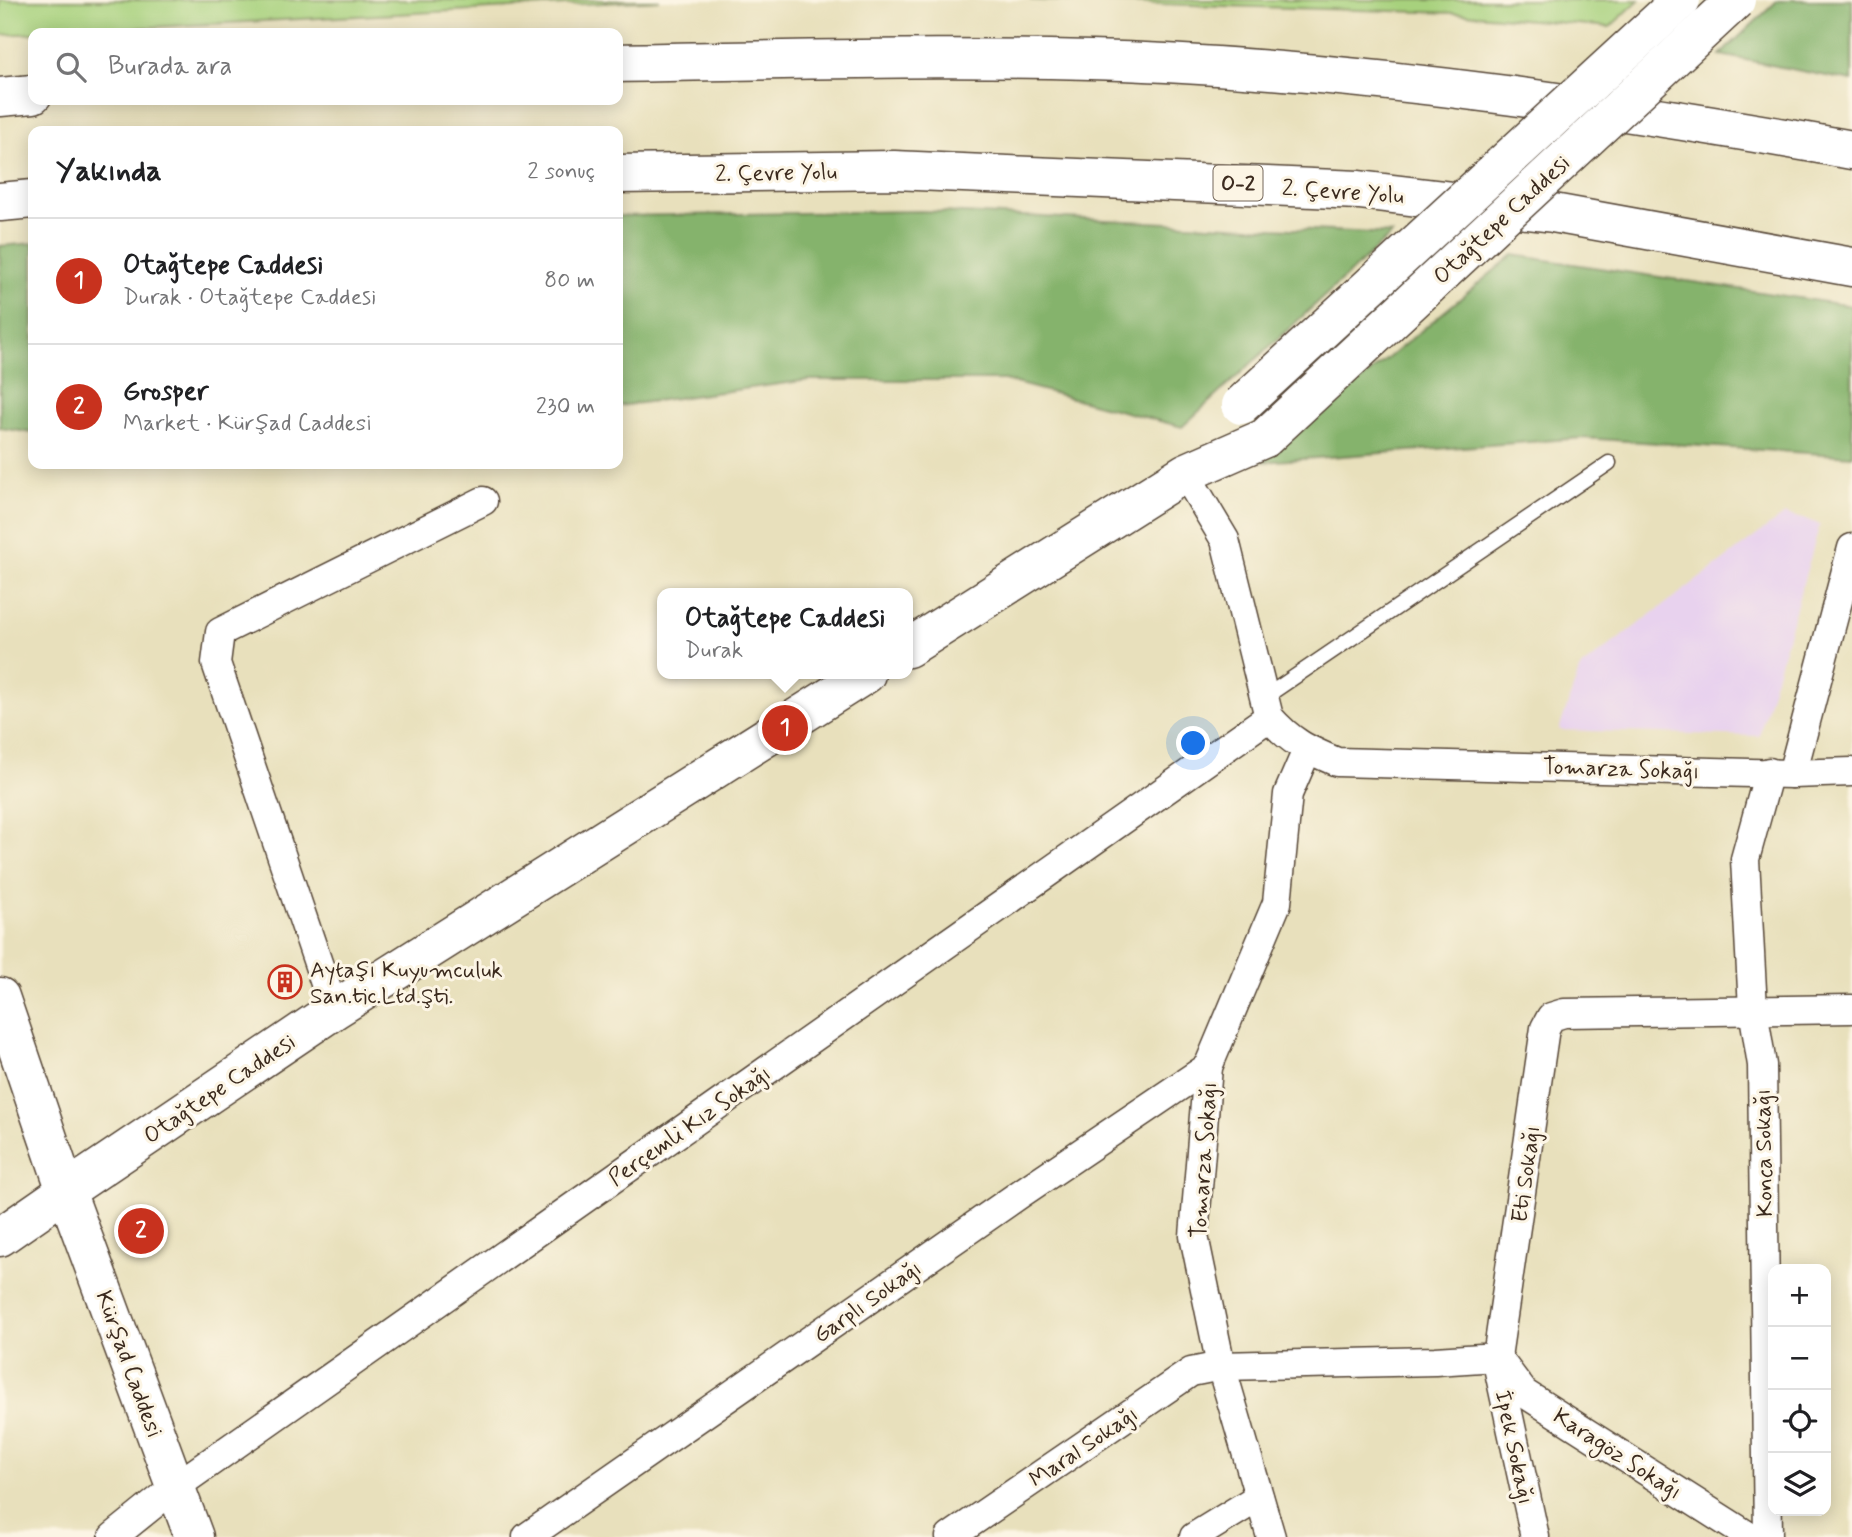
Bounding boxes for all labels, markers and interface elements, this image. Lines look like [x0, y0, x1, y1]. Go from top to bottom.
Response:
search box [28, 28, 623, 105]
icon: search [52, 48, 90, 86]
text: Burada ara [108, 50, 232, 84]
street label: Otağtepe Caddesi [1427, 149, 1577, 292]
text: Yakında [56, 152, 162, 191]
text: 2 sonuç [527, 157, 595, 187]
street label: 2. Çevre Yolu [715, 158, 837, 190]
road number: O-2 [1214, 166, 1262, 200]
street label: 2. Çevre Yolu [1281, 174, 1405, 212]
text: Otağtepe Caddesi [123, 249, 323, 283]
text: 1 [74, 266, 84, 296]
text: 80 m [544, 266, 595, 296]
text: Durak · Otağtepe Caddesi [123, 283, 376, 313]
text: Grosper [123, 375, 209, 409]
text: 2 [73, 392, 85, 422]
text: 230 m [536, 392, 595, 422]
text: Market · Kürşad Caddesi [123, 409, 372, 439]
popup [657, 588, 913, 679]
text: Otağtepe Caddesi [685, 602, 885, 636]
text: Durak [685, 636, 743, 666]
pin: 1 [762, 702, 808, 754]
your location [1176, 726, 1210, 760]
street label: Tomarza Sokağı [1542, 752, 1700, 788]
place label: Aytaşı Kuyumculuk San.tic.Ltd.Şti. [310, 956, 503, 1012]
building icon: Aytaşı Kuyumculuk San.tic.Ltd.Şti. [266, 963, 304, 1001]
street label: Otağtepe Caddesi [138, 1028, 302, 1152]
street label: Perçemli Kız Sokağı [603, 1059, 777, 1194]
street label: Tomarza Sokağı [1185, 1081, 1225, 1239]
street label: Konca Sokağı [1749, 1089, 1781, 1217]
street label: Eti Sokağı [1505, 1124, 1549, 1225]
pin: 2 [118, 1205, 164, 1257]
street label: Garplı Sokağı [808, 1254, 928, 1351]
map controls [1768, 1264, 1831, 1516]
button: + [1768, 1264, 1831, 1327]
street label: Kürşad Caddesi [88, 1287, 169, 1443]
button: − [1768, 1327, 1831, 1390]
street label: İpek Sokağı [1486, 1388, 1540, 1507]
button: locate [1768, 1390, 1831, 1453]
street label: Maral Sokağı [1024, 1400, 1145, 1495]
street label: Karagöz Sokağı [1546, 1402, 1687, 1509]
button: layers [1768, 1453, 1831, 1516]

